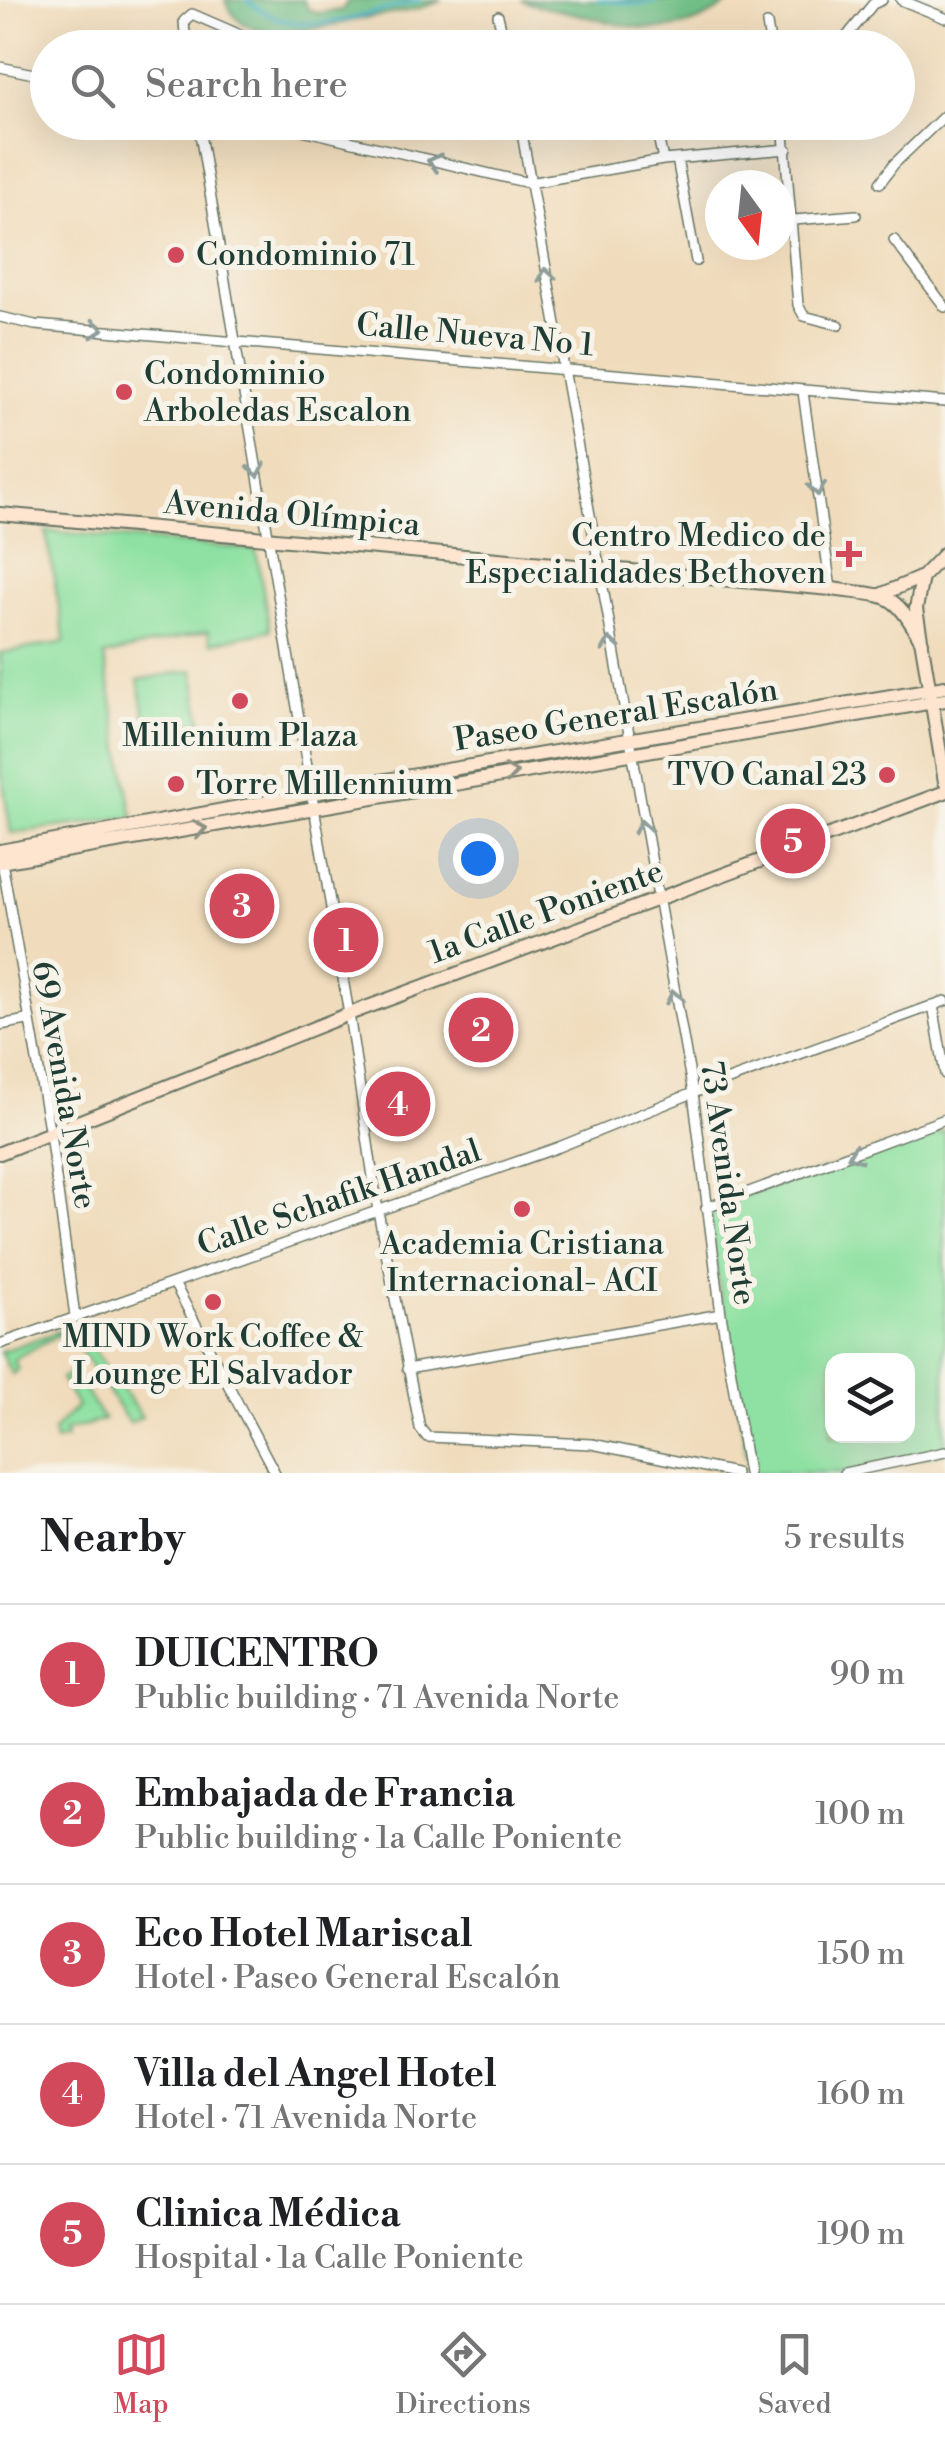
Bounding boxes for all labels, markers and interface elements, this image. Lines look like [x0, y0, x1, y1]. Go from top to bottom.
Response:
search box [30, 30, 915, 140]
icon: search [65, 58, 120, 113]
text: Search here [145, 62, 348, 109]
one-way arrow [426, 152, 443, 173]
north arrow [705, 170, 795, 260]
place label: Condominio 71 [196, 235, 415, 275]
marker: Condominio 71 [165, 244, 187, 266]
one-way arrow [537, 267, 558, 284]
street label: Calle Nueva No 1 [355, 305, 595, 365]
one-way arrow [89, 318, 105, 340]
place label: Condominio Arboledas Escalon [143, 354, 411, 431]
marker: Condominio Arboledas Escalon [113, 381, 135, 403]
one-way arrow [246, 461, 267, 478]
one-way arrow [806, 481, 827, 497]
street label: Avenida Olímpica [161, 483, 423, 545]
place label: Centro Medico de Especialidades Bethoven [466, 516, 826, 593]
marker: Centro Medico de Especialidades Bethoven [836, 541, 862, 567]
one-way arrow [600, 636, 621, 653]
street label: Paseo General Escalón [451, 670, 781, 760]
marker: Millenium Plaza [229, 690, 251, 712]
place label: Millenium Plaza [122, 716, 359, 756]
place label: TVO Canal 23 [667, 755, 867, 795]
one-way arrow [503, 763, 519, 784]
place label: Torre Millennium [196, 764, 453, 804]
marker: TVO Canal 23 [876, 764, 898, 786]
marker: Torre Millennium [165, 773, 187, 795]
pin: 5 [760, 804, 826, 878]
one-way arrow [192, 819, 208, 840]
one-way arrow [632, 819, 653, 835]
your location [453, 833, 504, 884]
street label: 1a Calle Poniente [423, 851, 669, 973]
pin: 3 [210, 868, 274, 944]
pin: 1 [314, 902, 378, 978]
street label: 69 Avenida Norte [22, 958, 106, 1212]
one-way arrow [664, 989, 685, 1005]
pin: 2 [448, 992, 514, 1068]
street label: 73 Avenida Norte [691, 1058, 765, 1308]
pin: 4 [366, 1066, 430, 1142]
street label: Calle Schafik Handal [192, 1131, 486, 1265]
one-way arrow [847, 1143, 864, 1163]
marker: Academia Cristiana Internacional- ACI [511, 1198, 533, 1220]
place label: Academia Cristiana Internacional- ACI [379, 1224, 665, 1301]
marker: MIND Work Coffee & Lounge El Salvador [202, 1291, 224, 1313]
place label: MIND Work Coffee & Lounge El Salvador [62, 1317, 364, 1394]
map controls [825, 1353, 915, 1443]
button: layers [825, 1353, 915, 1443]
text: Nearby [40, 1512, 185, 1565]
text: 5 results [784, 1518, 905, 1558]
text: DUICENTRO [135, 1631, 379, 1678]
text: 1 [65, 1654, 80, 1694]
text: 90 m [830, 1654, 905, 1694]
text: Public building · 71 Avenida Norte [135, 1678, 619, 1718]
text: Embajada de Francia [135, 1771, 515, 1818]
text: 2 [62, 1794, 83, 1834]
text: 100 m [815, 1794, 905, 1834]
text: Public building · 1a Calle Poniente [135, 1818, 622, 1858]
text: Eco Hotel Mariscal [135, 1911, 472, 1958]
text: 3 [63, 1934, 82, 1974]
text: 150 m [818, 1934, 905, 1974]
text: Hotel · Paseo General Escalón [135, 1958, 561, 1998]
text: Villa del Angel Hotel [135, 2051, 497, 2098]
text: 4 [62, 2074, 83, 2114]
text: 160 m [817, 2074, 905, 2114]
text: Hotel · 71 Avenida Norte [135, 2098, 477, 2138]
text: Clinica Médica [135, 2191, 401, 2238]
text: 5 [63, 2214, 82, 2254]
text: 190 m [817, 2214, 905, 2254]
text: Hospital · 1a Calle Poniente [135, 2238, 524, 2278]
tab: Map [114, 2327, 169, 2422]
tab: Directions [396, 2327, 531, 2422]
tab: Saved [758, 2327, 831, 2422]

